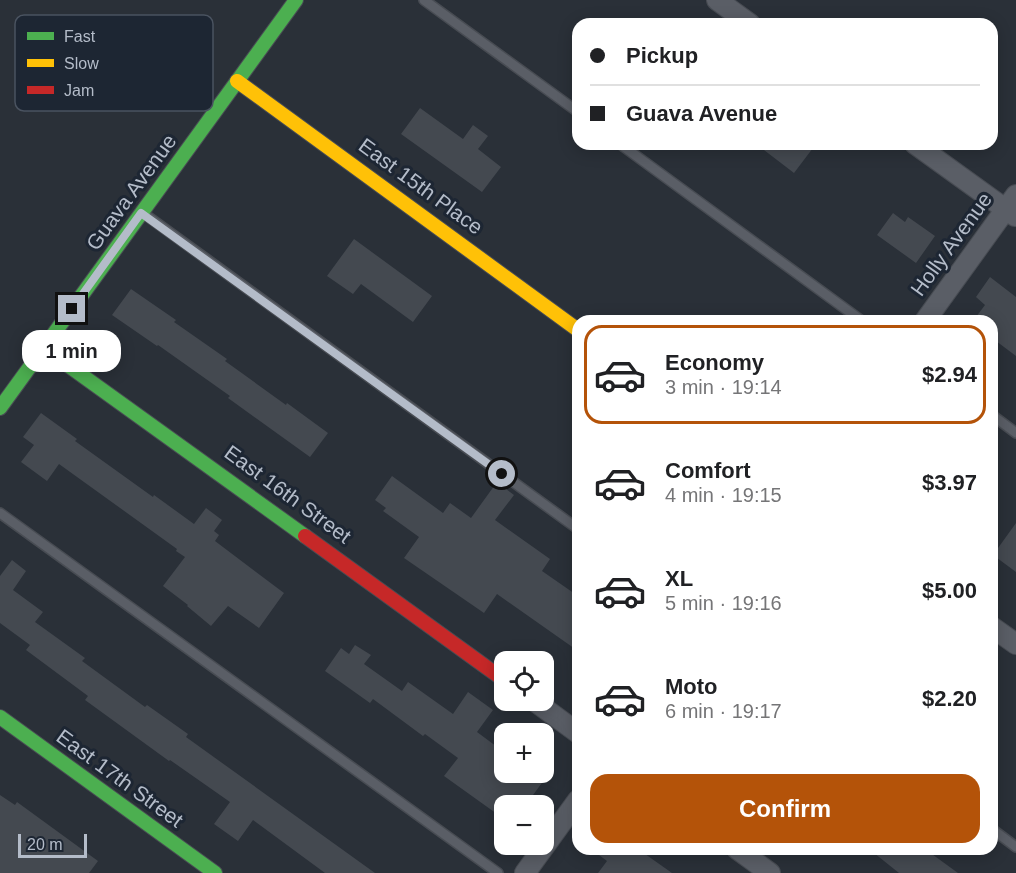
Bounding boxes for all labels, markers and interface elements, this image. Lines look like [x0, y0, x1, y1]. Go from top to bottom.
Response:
legend [15, 15, 213, 111]
text: Fast [64, 28, 96, 45]
text: Pickup [626, 43, 698, 68]
text: Slow [64, 55, 99, 72]
text: Jam [64, 82, 94, 99]
text: Guava Avenue [626, 101, 777, 126]
street label: Guava Avenue [81, 130, 181, 254]
street label: East 15th Place [355, 133, 487, 239]
street label: Holly Avenue [906, 188, 996, 300]
route end [58, 295, 85, 322]
callout: 1 min [22, 330, 122, 372]
text: 1 min [45, 340, 98, 362]
icon: car [593, 348, 647, 402]
text: Economy [665, 350, 764, 375]
text: $2.94 [922, 362, 977, 387]
text: 3 min · 19:14 [665, 376, 782, 398]
street label: East 16th Street [220, 440, 356, 548]
icon: car [593, 456, 647, 510]
text: Comfort [665, 458, 751, 483]
route start [488, 460, 515, 487]
text: $3.97 [922, 470, 977, 495]
text: 4 min · 19:15 [665, 484, 782, 506]
icon: car [593, 564, 647, 618]
text: XL [665, 566, 693, 591]
text: $5.00 [922, 578, 977, 603]
text: 5 min · 19:16 [665, 592, 782, 614]
map controls [494, 651, 554, 855]
button: locate [494, 651, 554, 711]
icon: car [593, 672, 647, 726]
text: Moto [665, 674, 718, 699]
text: $2.20 [922, 686, 977, 711]
text: 6 min · 19:17 [665, 700, 782, 722]
button: + [494, 723, 554, 783]
street label: East 17th Street [52, 724, 188, 832]
button: Confirm [590, 774, 980, 843]
button: − [494, 795, 554, 855]
scale bar [18, 831, 87, 858]
text: 20 m [27, 836, 63, 853]

